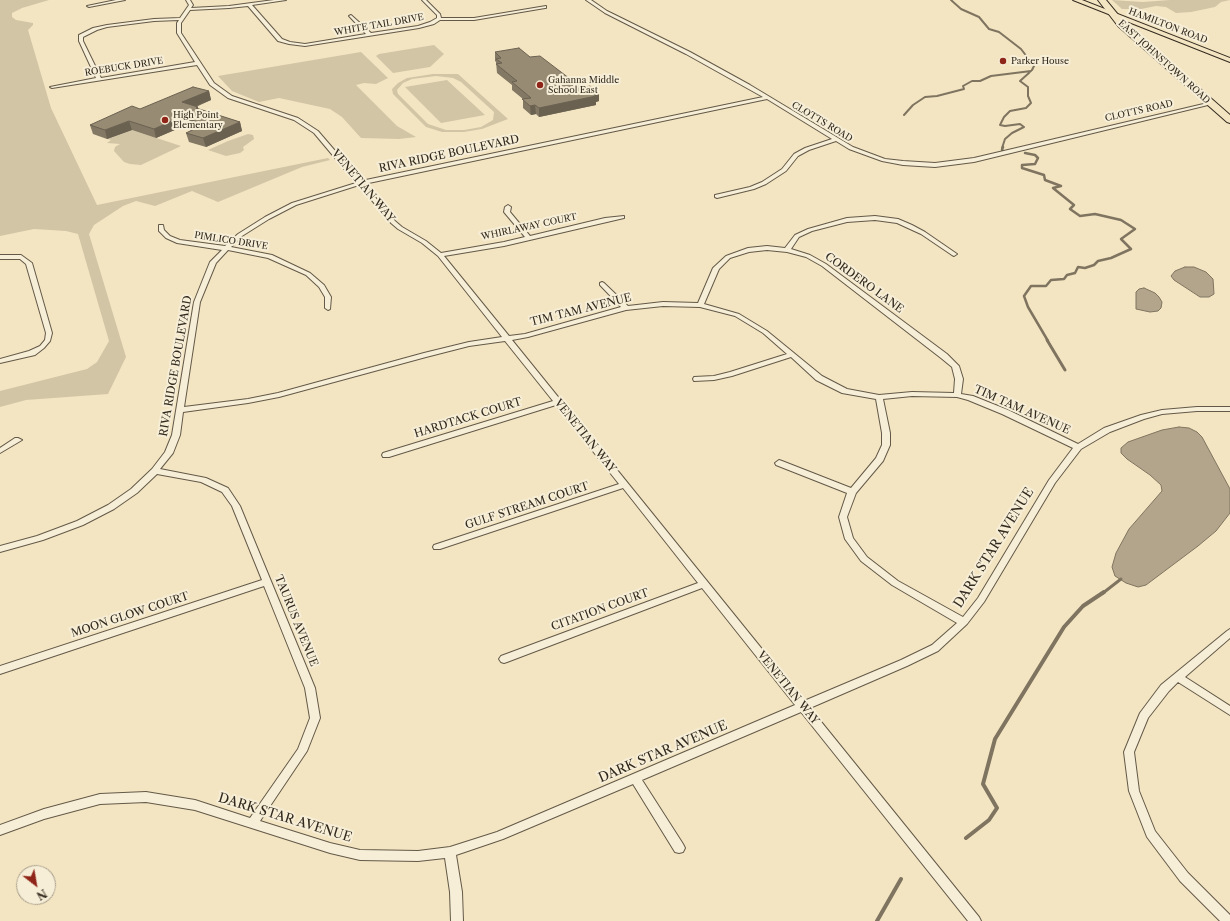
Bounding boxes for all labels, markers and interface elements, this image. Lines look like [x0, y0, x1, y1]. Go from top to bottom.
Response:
street label: HAMILTON ROAD [1127, 6, 1209, 46]
street label: WHITE TAIL DRIVE [333, 12, 425, 38]
street label: EAST JOHNSTOWN ROAD [1116, 18, 1212, 106]
street label: ROEBUCK DRIVE [84, 55, 164, 79]
marker: Parker House [998, 56, 1008, 66]
place label: Parker House [1011, 56, 1069, 66]
place label: Gahanna Middle School East [548, 75, 619, 96]
marker: Gahanna Middle School East [535, 80, 545, 90]
street label: CLOTTS ROAD [1104, 98, 1174, 124]
street label: CLOTTS ROAD [790, 100, 854, 144]
place label: High Point Elementary [173, 110, 223, 131]
marker: High Point Elementary [160, 115, 170, 125]
street label: RIVA RIDGE BOULEVARD [378, 133, 520, 175]
street label: VENETIAN WAY [329, 147, 397, 225]
street label: WHIRLAWAY COURT [480, 212, 578, 242]
street label: PIMLICO DRIVE [193, 230, 269, 252]
street label: CORDERO LANE [822, 250, 906, 316]
street label: TIM TAM AVENUE [529, 291, 633, 329]
street label: RIVA RIDGE BOULEVARD [157, 294, 195, 438]
street label: TIM TAM AVENUE [972, 383, 1072, 437]
street label: HARDTACK COURT [413, 395, 523, 441]
street label: VENETIAN WAY [551, 396, 619, 476]
street label: GULF STREAM COURT [463, 480, 591, 532]
street label: DARK STAR AVENUE [951, 485, 1037, 611]
street label: TAURUS AVENUE [272, 573, 320, 669]
street label: CITATION COURT [549, 586, 651, 634]
street label: MOON GLOW COURT [69, 590, 191, 640]
street label: VENETIAN WAY [754, 648, 822, 728]
street label: DARK STAR AVENUE [596, 718, 730, 786]
street label: DARK STAR AVENUE [216, 790, 354, 846]
north arrow [16, 865, 56, 905]
text: N [34, 886, 49, 903]

